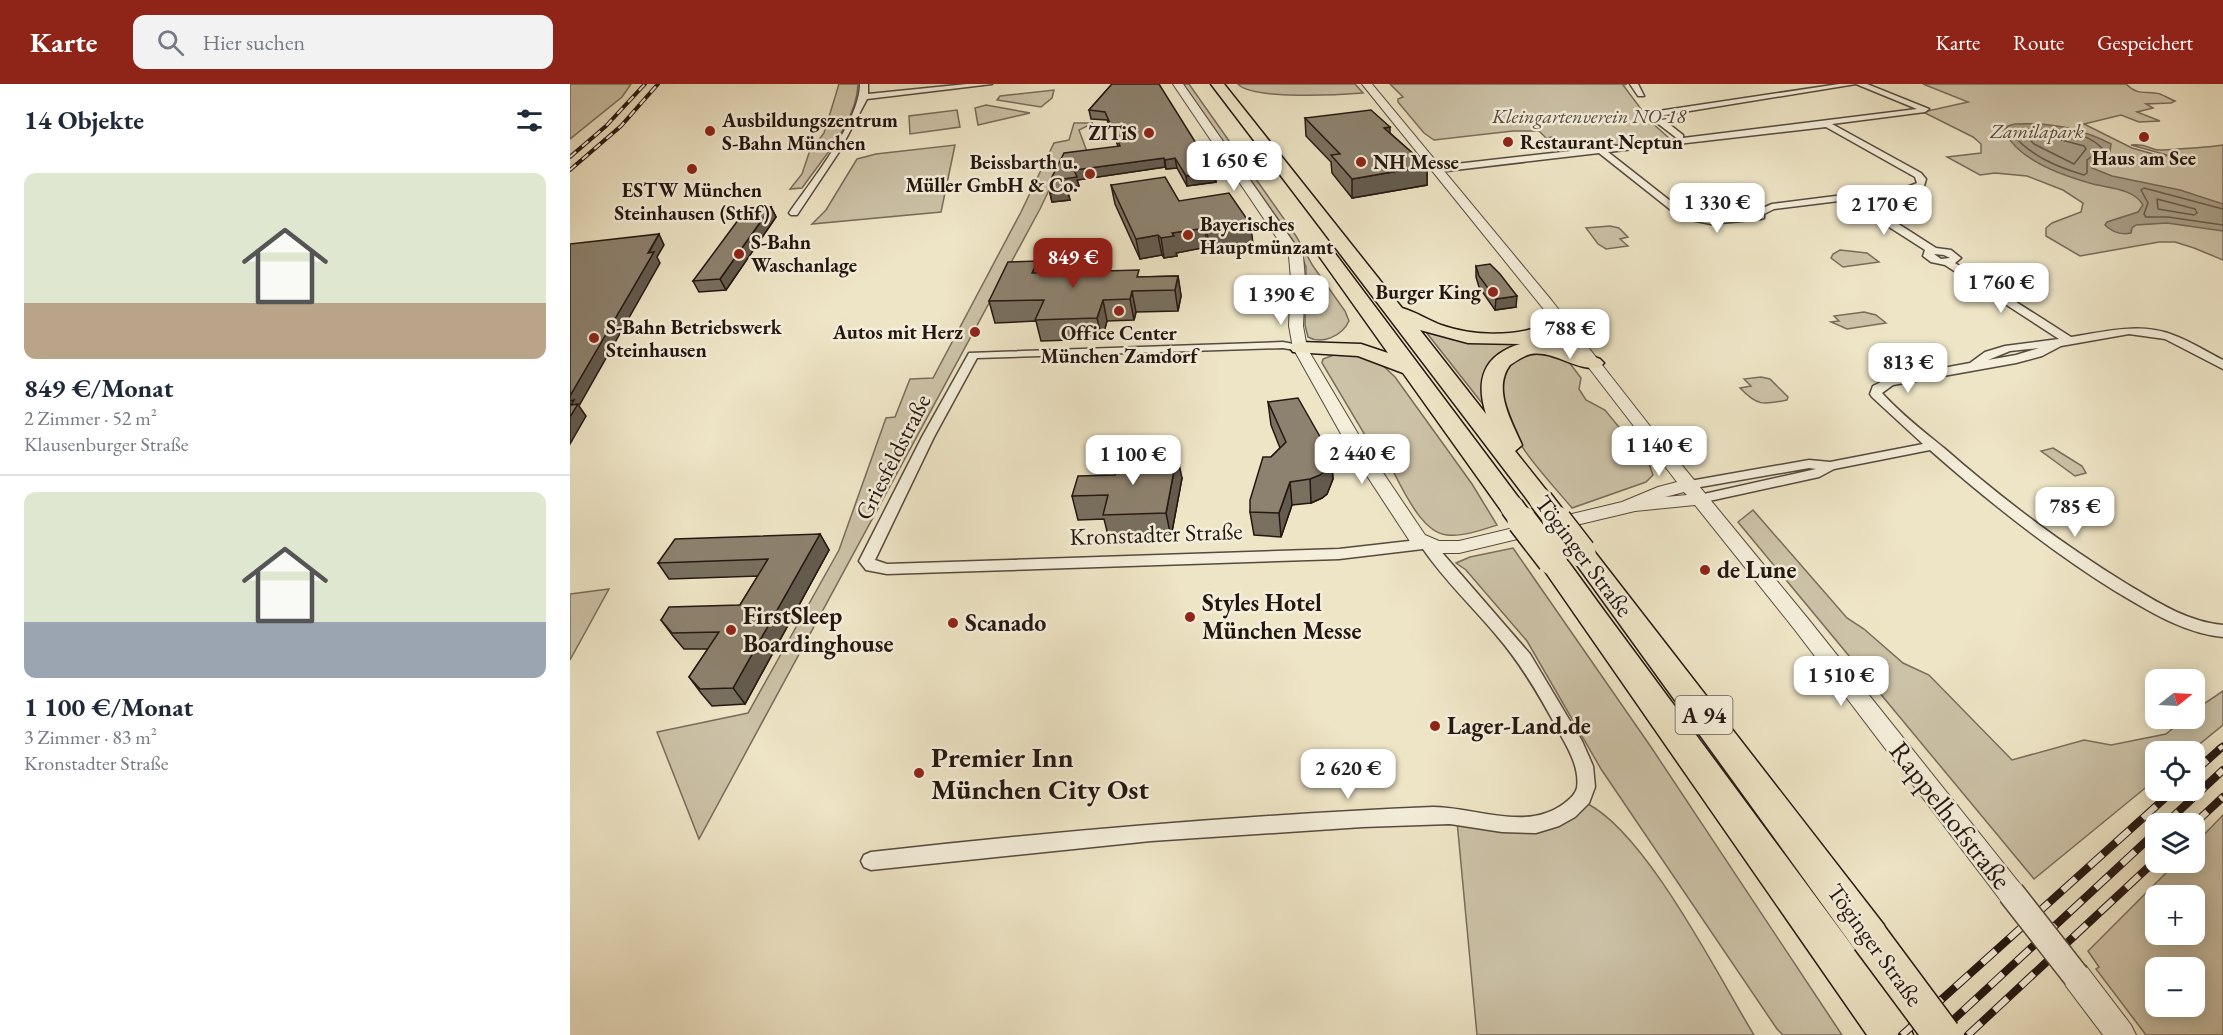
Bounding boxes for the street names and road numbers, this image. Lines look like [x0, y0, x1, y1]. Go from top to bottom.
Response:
street label: Griesfeldstraße [848, 389, 937, 525]
street label: Töginger Straße [1528, 489, 1640, 623]
street label: Kronstadter Straße [1069, 515, 1243, 552]
road number: A 94 [1676, 696, 1732, 734]
street label: Rappelhofstraße [1882, 734, 2020, 896]
street label: Töginger Straße [1820, 877, 1930, 1012]

